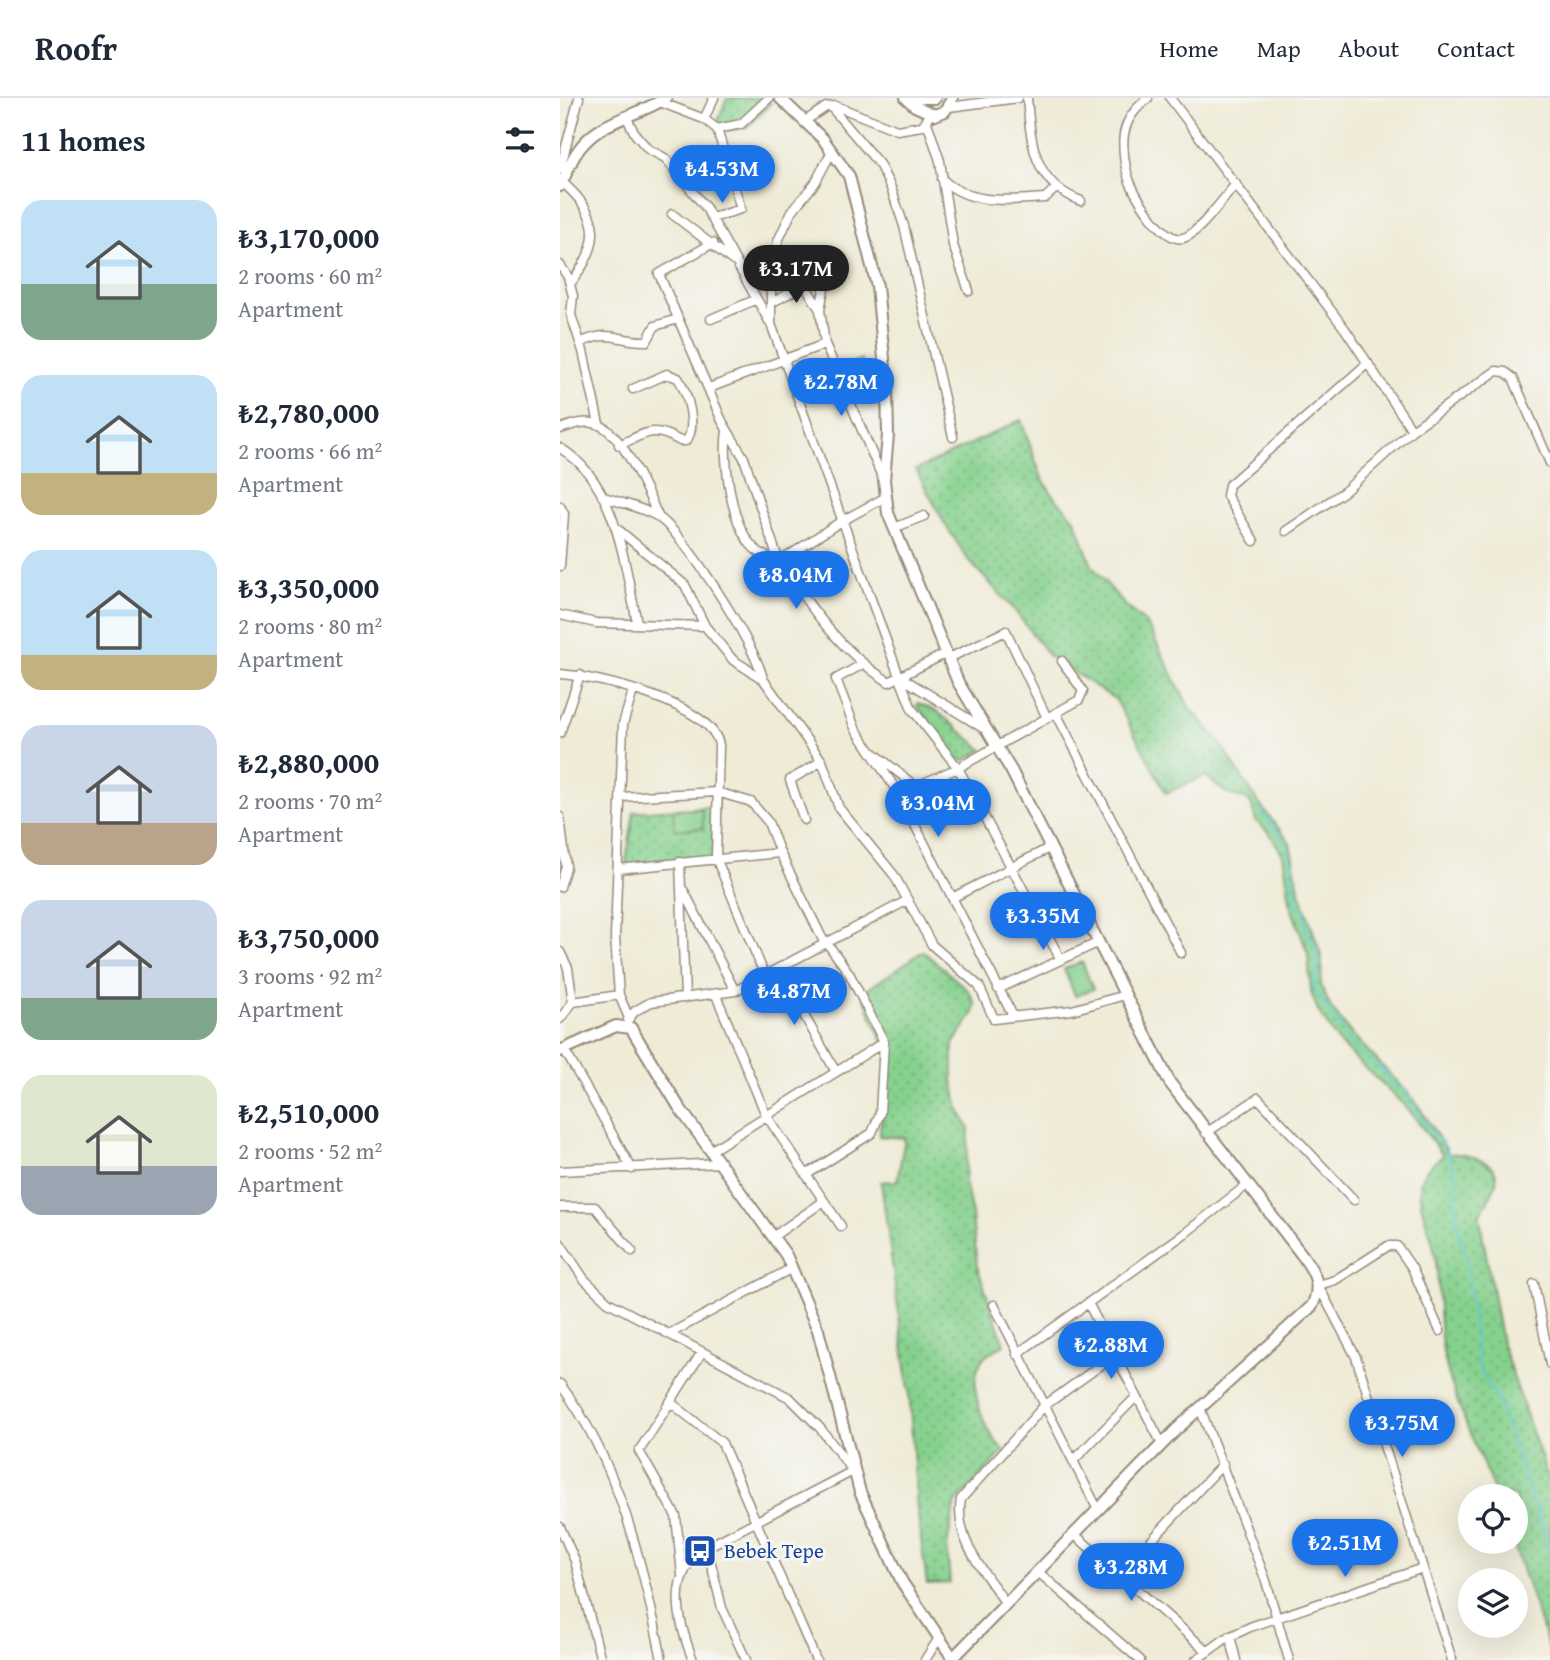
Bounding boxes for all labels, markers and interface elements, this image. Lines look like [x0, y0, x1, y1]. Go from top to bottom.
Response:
text: Roofr [35, 24, 117, 72]
text: Home [1160, 31, 1219, 66]
text: Map [1257, 31, 1301, 66]
text: About [1339, 31, 1399, 66]
text: Contact [1437, 31, 1515, 66]
text: 11 homes [21, 118, 146, 162]
icon: filters [501, 121, 539, 159]
pin: ₺4.53M [665, 146, 779, 205]
text: ₺4.53M [685, 151, 759, 184]
text: ₺3,170,000 [238, 215, 379, 259]
icon: home [77, 228, 161, 312]
pin: ₺3.17M [739, 246, 853, 305]
text: ₺3.17M [759, 251, 833, 284]
text: 2 rooms · 60 m² [238, 259, 382, 292]
text: Apartment [238, 292, 343, 325]
pin: ₺2.78M [784, 358, 898, 418]
text: ₺2.78M [804, 364, 878, 397]
text: ₺2,780,000 [238, 390, 379, 434]
icon: home [77, 403, 161, 487]
text: 2 rooms · 66 m² [238, 434, 382, 467]
text: Apartment [238, 467, 343, 500]
pin: ₺8.04M [739, 552, 853, 611]
text: ₺8.04M [759, 557, 833, 590]
text: ₺3,350,000 [238, 565, 379, 609]
icon: home [77, 578, 161, 662]
text: 2 rooms · 80 m² [238, 609, 382, 642]
text: Apartment [238, 642, 343, 675]
text: ₺2,880,000 [238, 740, 379, 784]
icon: home [77, 753, 161, 837]
pin: ₺3.04M [881, 780, 995, 839]
text: 2 rooms · 70 m² [238, 784, 382, 817]
text: ₺3.04M [901, 785, 975, 818]
text: Apartment [238, 817, 343, 850]
pin: ₺3.35M [986, 892, 1100, 952]
text: ₺3.35M [1006, 898, 1080, 931]
text: ₺3,750,000 [238, 915, 379, 959]
icon: home [77, 928, 161, 1012]
text: 3 rooms · 92 m² [238, 959, 382, 992]
pin: ₺4.87M [737, 968, 851, 1027]
text: ₺4.87M [757, 973, 831, 1006]
text: Apartment [238, 992, 343, 1025]
text: ₺2,510,000 [238, 1090, 379, 1134]
icon: home [77, 1103, 161, 1187]
text: 2 rooms · 52 m² [238, 1134, 382, 1167]
text: Apartment [238, 1167, 343, 1200]
pin: ₺2.88M [1054, 1322, 1168, 1381]
text: ₺2.88M [1074, 1327, 1148, 1360]
pin: ₺3.75M [1345, 1400, 1459, 1459]
text: ₺3.75M [1365, 1405, 1439, 1438]
map controls [1458, 1484, 1528, 1638]
button: locate [1458, 1484, 1528, 1554]
pin: ₺2.51M [1288, 1520, 1402, 1579]
text: ₺2.51M [1308, 1525, 1382, 1558]
bus stop icon: Bebek Tepe [681, 1532, 719, 1570]
place label: Bebek Tepe [724, 1535, 824, 1566]
pin: ₺3.28M [1074, 1544, 1188, 1603]
text: ₺3.28M [1094, 1549, 1168, 1582]
button: layers [1458, 1568, 1528, 1638]

